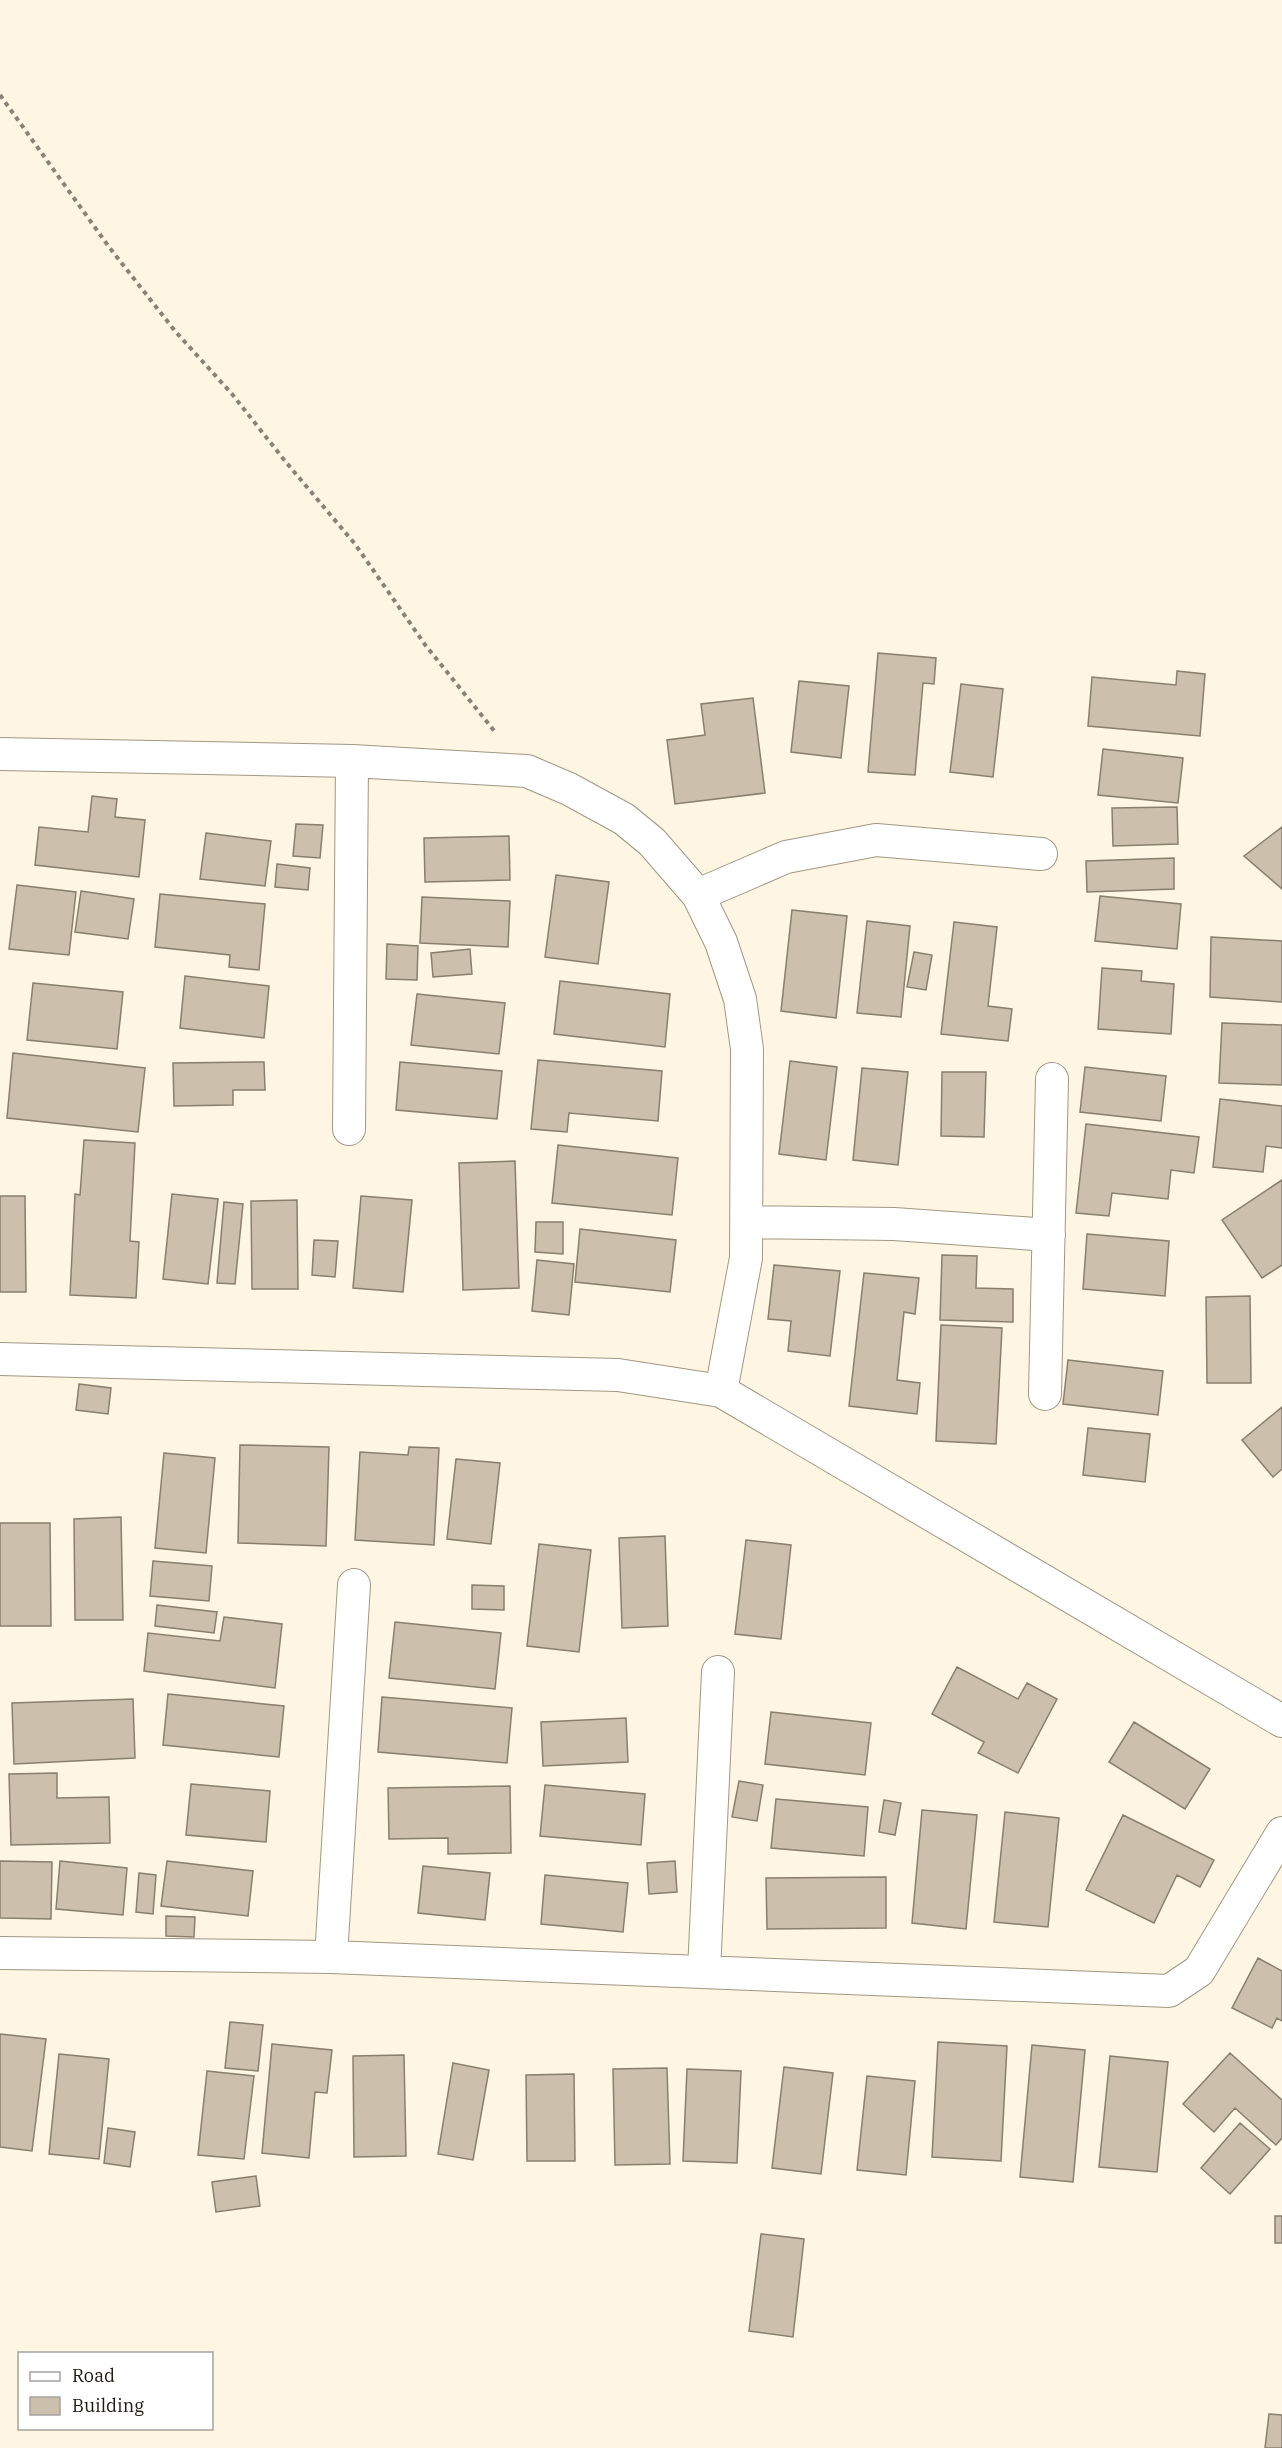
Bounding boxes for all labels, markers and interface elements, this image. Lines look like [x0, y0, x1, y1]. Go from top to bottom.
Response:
legend [18, 2352, 213, 2430]
text: Road [72, 2364, 115, 2387]
text: Building [72, 2394, 144, 2417]

